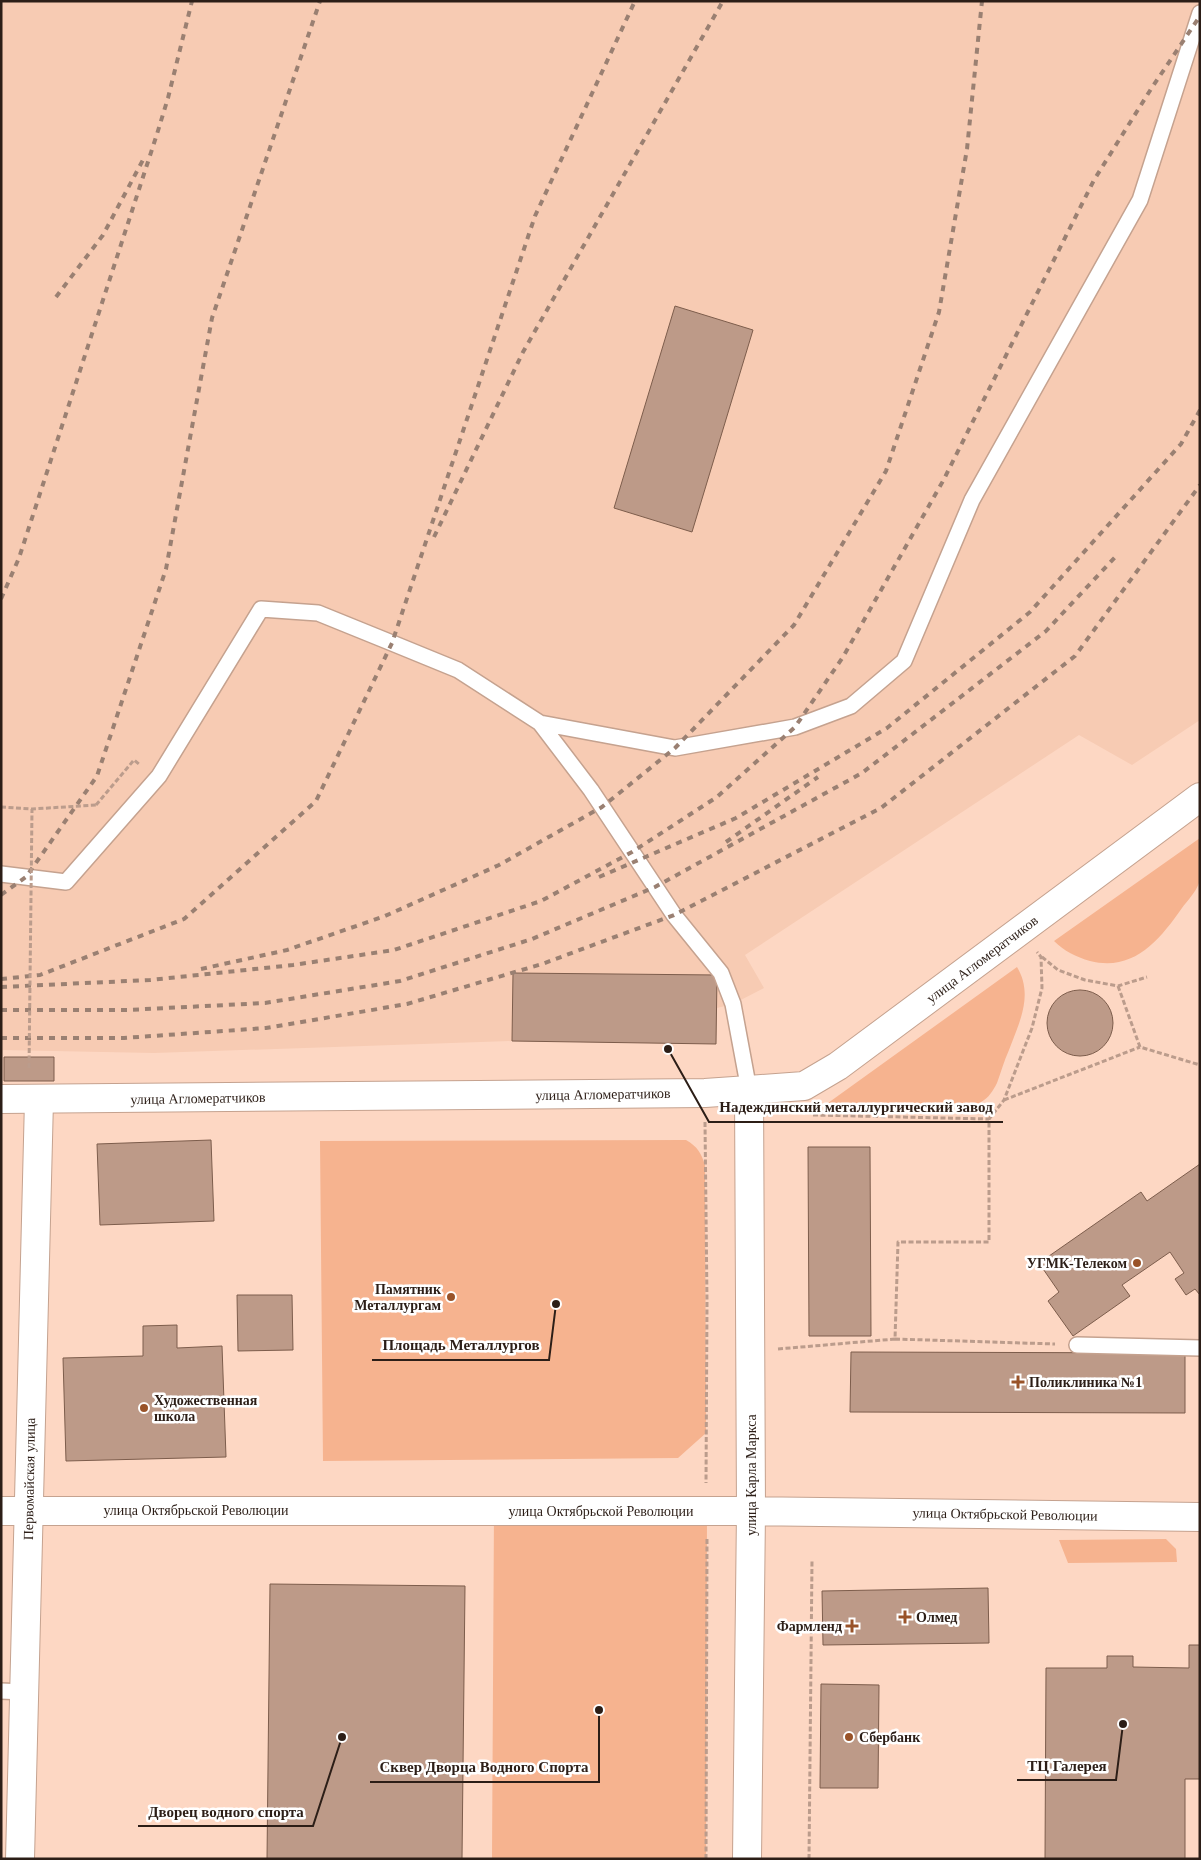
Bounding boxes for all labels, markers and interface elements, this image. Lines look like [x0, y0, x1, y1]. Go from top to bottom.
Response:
street label: улица Агломератчиков [924, 912, 1041, 1006]
street label: улица Агломератчиков [535, 1086, 671, 1103]
street label: улица Агломератчиков [130, 1090, 266, 1107]
callout: Надеждинский металлургический завод [709, 1092, 1003, 1122]
text: Надеждинский металлургический завод [719, 1099, 993, 1115]
place label: УГМК-Телеком [1027, 1256, 1127, 1271]
marker: УГМК-Телеком [1131, 1257, 1143, 1269]
place label: Памятник Металлургам [354, 1282, 442, 1313]
marker: Памятник Металлургам [445, 1291, 457, 1303]
callout: Площадь Металлургов [372, 1330, 549, 1360]
text: Площадь Металлургов [382, 1337, 540, 1353]
marker: Поликлиника №1 [1011, 1375, 1025, 1389]
place label: Поликлиника №1 [1029, 1375, 1142, 1390]
place label: Художественная школа [154, 1393, 258, 1424]
marker: Художественная школа [138, 1402, 150, 1414]
street label: улица Карла Маркса [744, 1413, 759, 1536]
street label: Первомайская улица [21, 1417, 38, 1540]
street label: улица Октябрьской Революции [103, 1503, 289, 1518]
street label: улица Октябрьской Революции [508, 1504, 694, 1519]
street label: улица Октябрьской Революции [912, 1505, 1098, 1524]
marker: Олмед [898, 1610, 912, 1624]
place label: Олмед [916, 1610, 957, 1625]
place label: Фармленд [777, 1619, 842, 1634]
marker: Фармленд [846, 1620, 858, 1632]
place label: Сбербанк [859, 1730, 921, 1745]
marker: Сбербанк [843, 1731, 855, 1743]
callout: ТЦ Галерея [1017, 1750, 1116, 1780]
callout: Сквер Дворца Водного Спорта [370, 1752, 599, 1782]
text: ТЦ Галерея [1027, 1758, 1107, 1774]
text: Сквер Дворца Водного Спорта [379, 1759, 589, 1775]
callout: Дворец водного спорта [138, 1796, 313, 1826]
text: Дворец водного спорта [148, 1804, 304, 1820]

